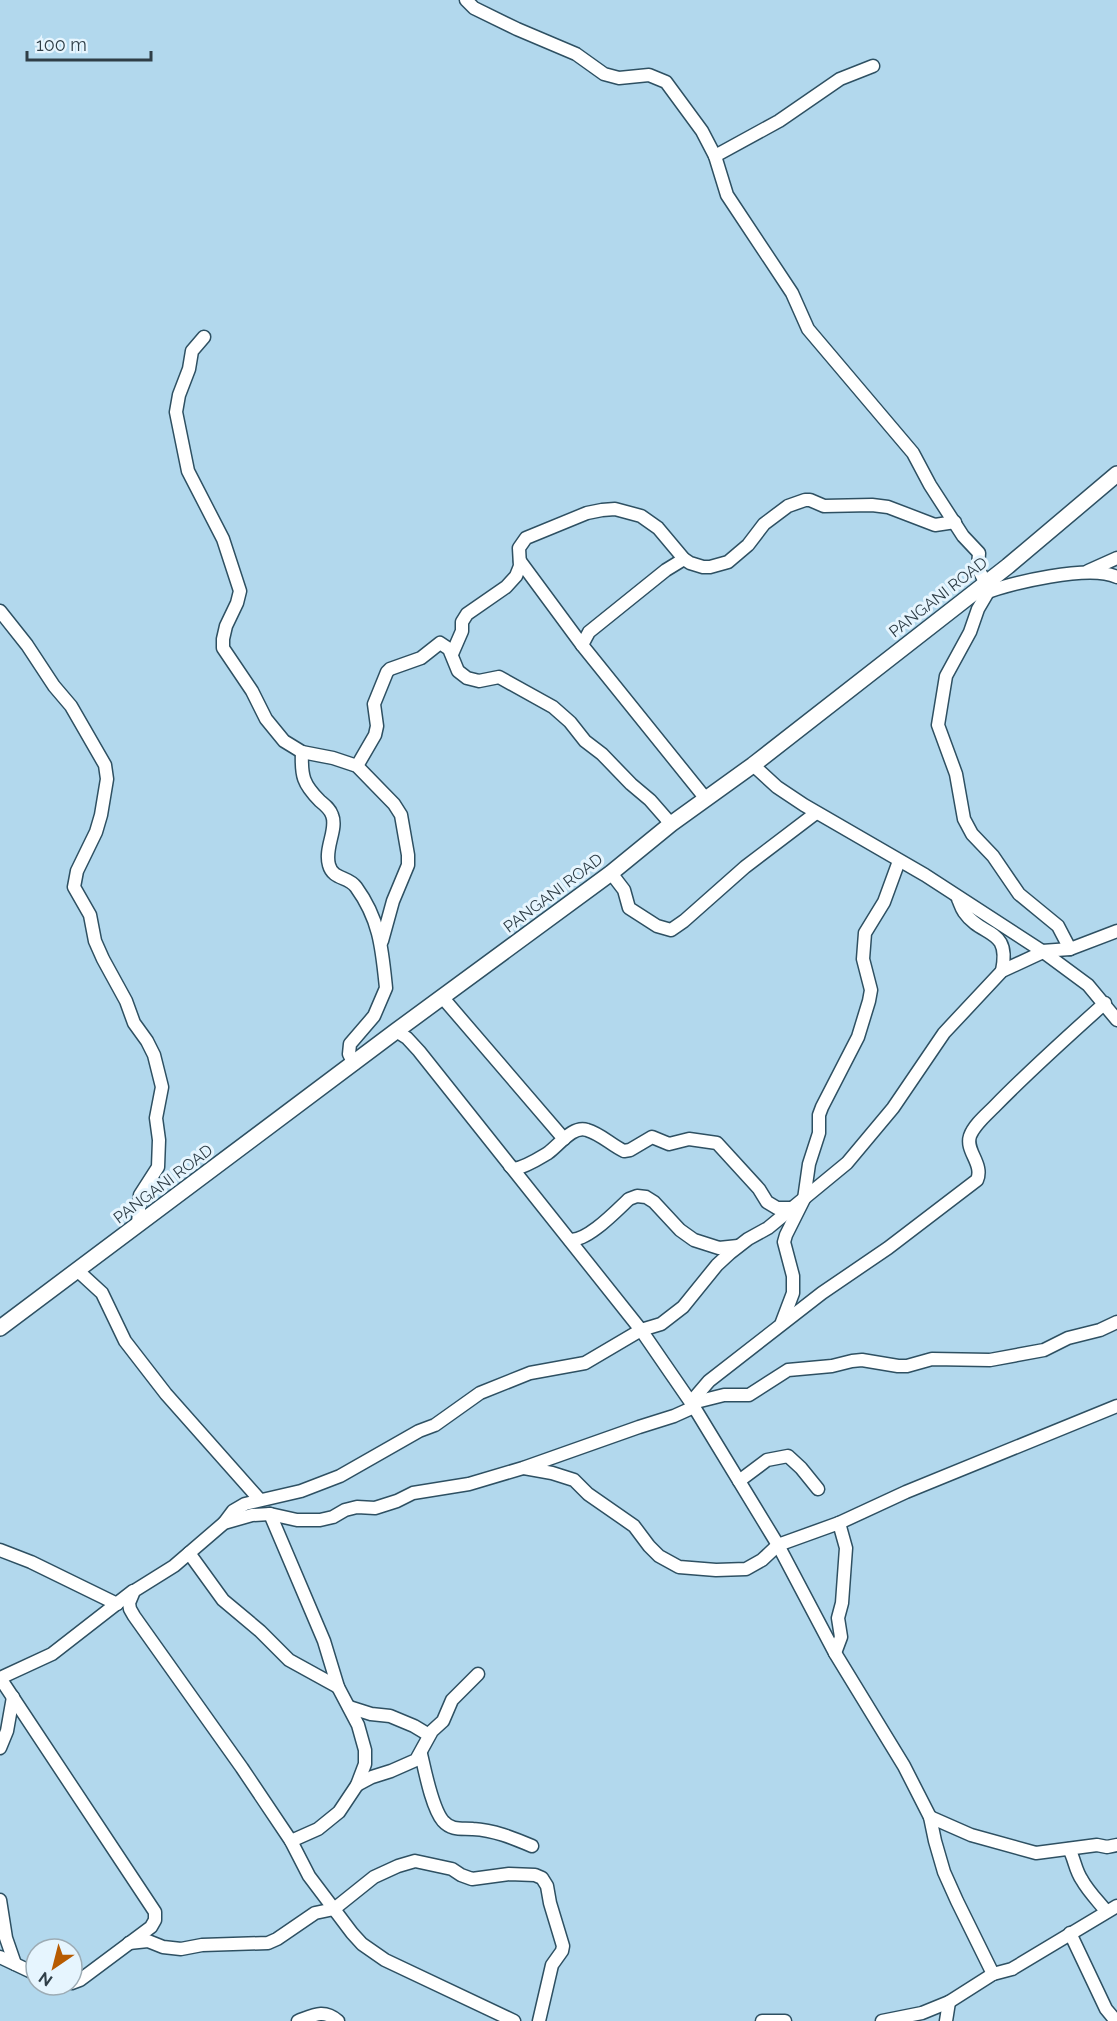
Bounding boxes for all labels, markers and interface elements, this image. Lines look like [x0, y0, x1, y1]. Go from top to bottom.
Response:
scale bar [27, 24, 152, 62]
text: 100 m [36, 34, 87, 55]
street label: PANGANI ROAD [885, 553, 991, 641]
street label: PANGANI ROAD [500, 850, 606, 936]
street label: PANGANI ROAD [110, 1141, 216, 1227]
north arrow [24, 1937, 84, 1997]
text: N [35, 1968, 56, 1990]

